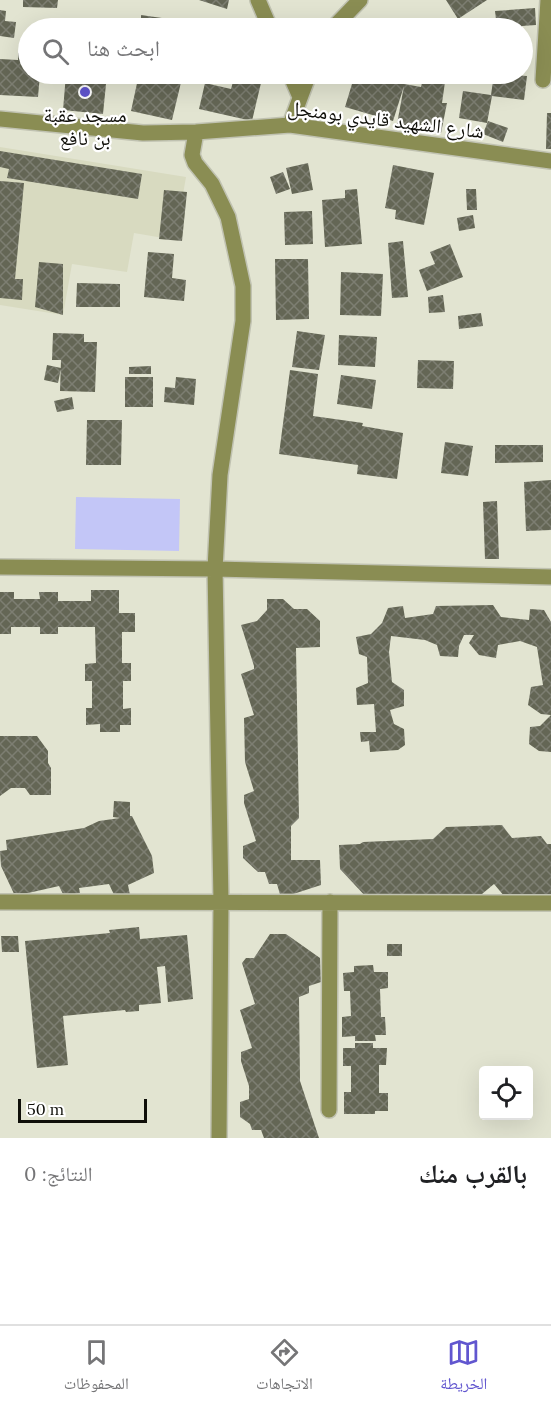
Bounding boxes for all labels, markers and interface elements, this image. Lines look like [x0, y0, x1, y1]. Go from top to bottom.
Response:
search box [18, 18, 533, 84]
text: ابحث هنا [87, 34, 160, 62]
icon: search [39, 35, 72, 68]
marker: مسجد عقبة بن نافع [78, 85, 92, 99]
street label: شارع الشهيد قايدي بومنجل [286, 95, 486, 147]
place label: مسجد عقبة بن نافع [43, 102, 127, 151]
map controls [479, 1066, 533, 1120]
button: locate [479, 1066, 533, 1120]
scale bar [18, 1096, 147, 1124]
text: 50 m [27, 1099, 64, 1119]
text: بالقرب منك [419, 1157, 527, 1190]
text: النتائج: 0 [24, 1161, 93, 1186]
tab: المحفوظات [64, 1336, 129, 1399]
tab: الاتجاهات [256, 1336, 313, 1399]
tab: الخريطة [440, 1336, 487, 1399]

